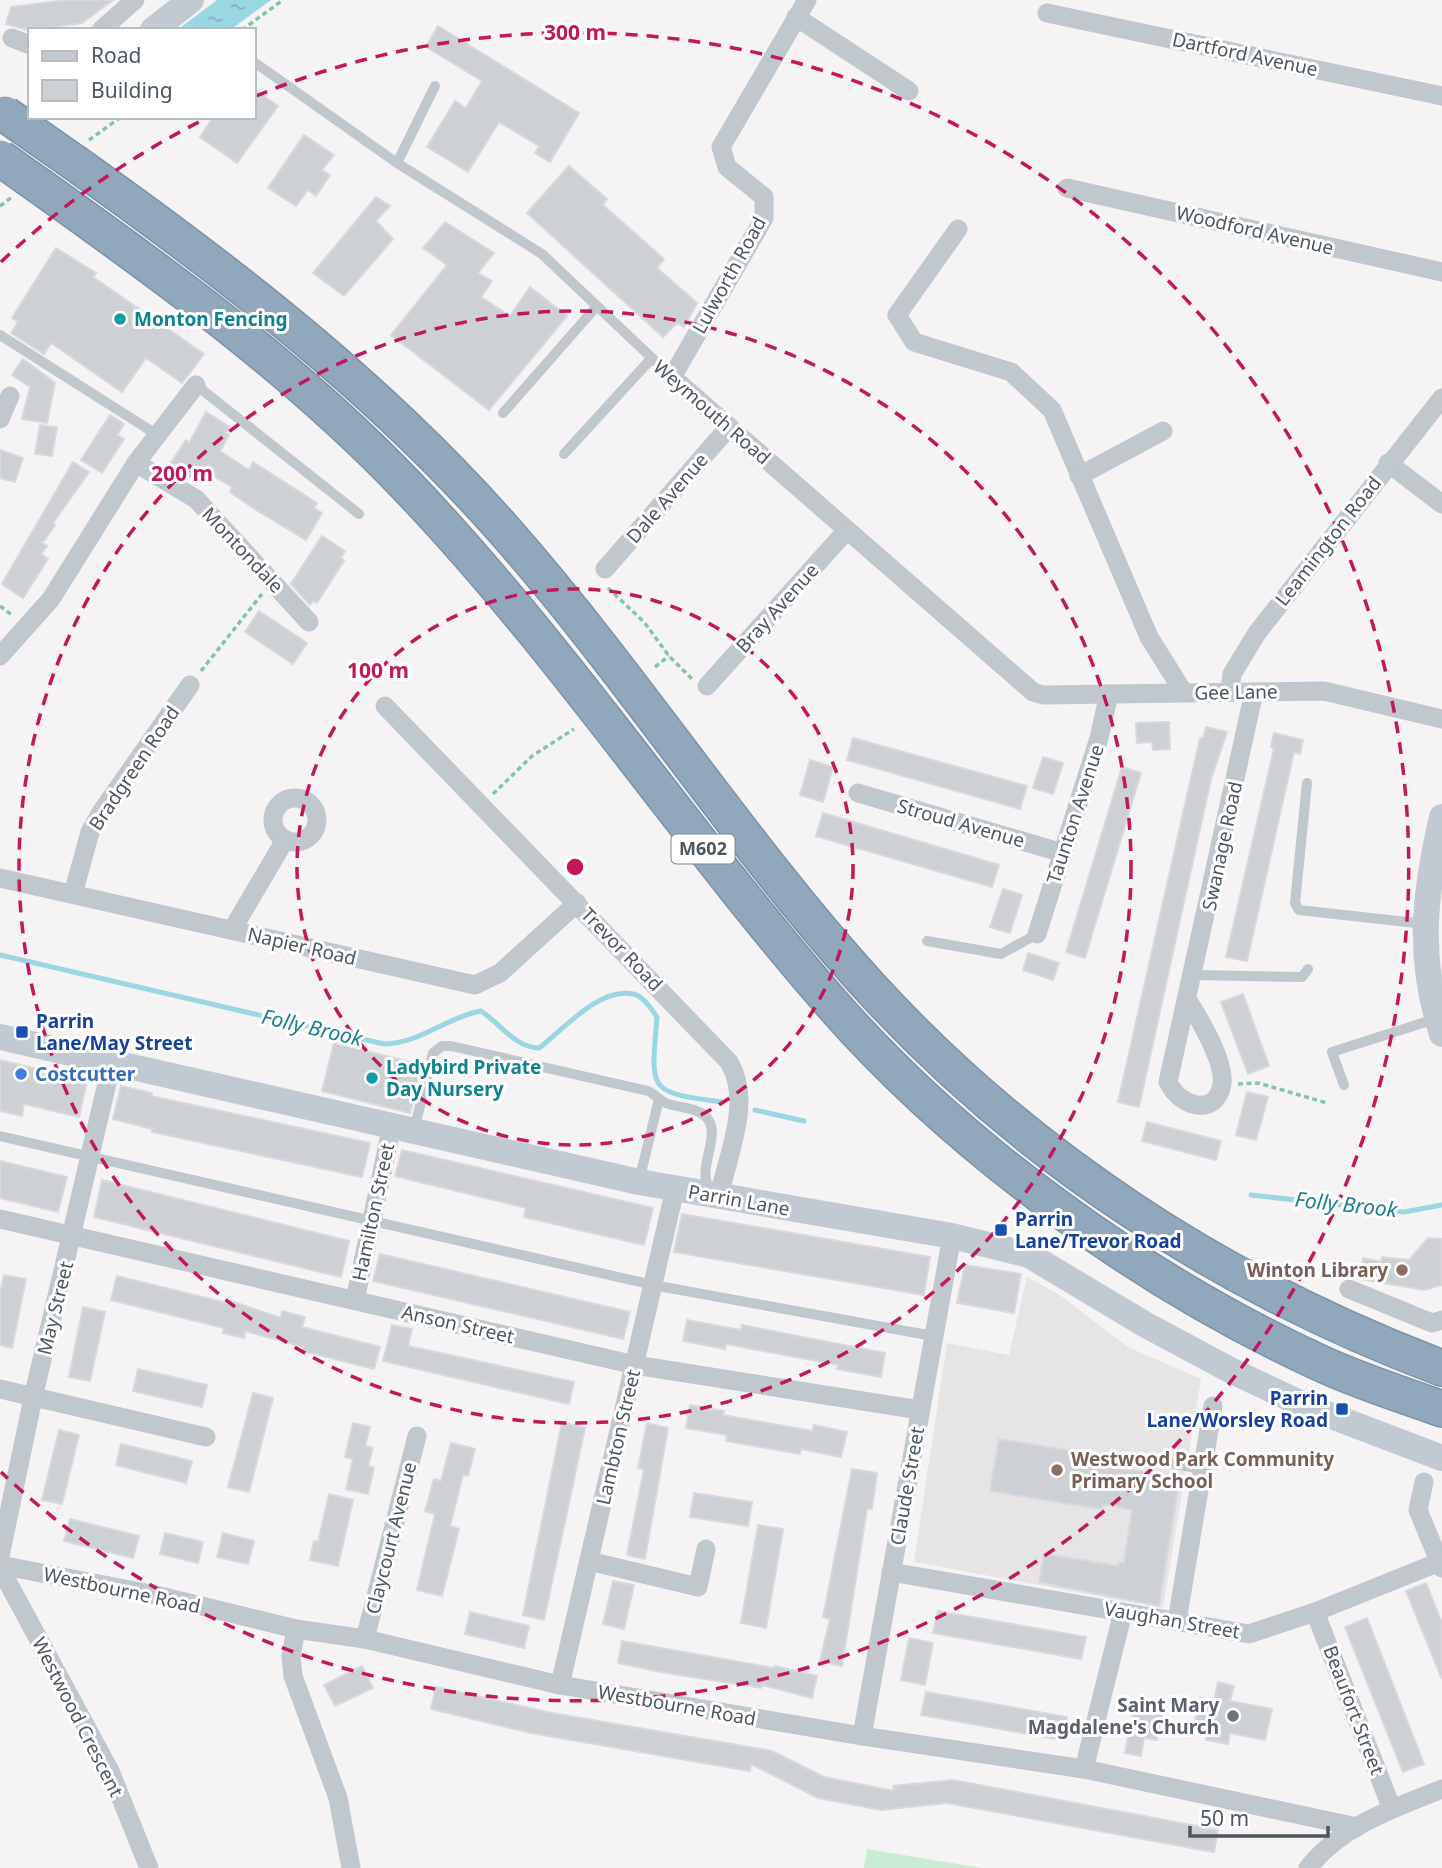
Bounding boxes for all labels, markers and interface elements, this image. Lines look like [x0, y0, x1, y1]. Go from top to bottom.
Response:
text: 300 m [544, 18, 606, 46]
street label: Dartford Avenue [1170, 26, 1320, 82]
legend [28, 28, 256, 119]
text: Road [91, 41, 141, 69]
text: Building [91, 76, 173, 104]
street label: Woodford Avenue [1174, 199, 1336, 261]
street label: Lulworth Road [686, 212, 772, 338]
place label: Monton Fencing [134, 306, 288, 332]
marker: Monton Fencing [112, 311, 128, 327]
street label: Weymouth Road [648, 354, 776, 470]
street label: Dale Avenue [621, 447, 713, 549]
text: 200 m [151, 459, 213, 487]
street label: Leamington Road [1269, 471, 1387, 611]
street label: Montondale [196, 501, 290, 599]
street label: Bray Avenue [730, 558, 824, 658]
text: 100 m [347, 656, 409, 684]
street label: Gee Lane [1194, 678, 1278, 706]
street label: Bradgreen Road [83, 701, 185, 835]
street label: Taunton Avenue [1040, 741, 1110, 887]
street label: Swanage Road [1196, 779, 1248, 913]
street label: Stroud Avenue [894, 792, 1028, 854]
road number: M602 [672, 834, 734, 864]
centre of rings [563, 855, 587, 879]
street label: Trevor Road [575, 901, 669, 997]
street label: Napier Road [245, 921, 359, 971]
water label: Folly Brook [259, 1002, 367, 1053]
place label: Parrin Lane/May Street [36, 1008, 192, 1056]
marker: Parrin Lane/May Street [14, 1024, 30, 1040]
place label: Ladybird Private Day Nursery [386, 1054, 541, 1102]
place label: Costcutter [35, 1061, 136, 1087]
marker: Costcutter [13, 1066, 29, 1082]
marker: Ladybird Private Day Nursery [364, 1070, 380, 1086]
street label: Hamilton Street [346, 1141, 400, 1283]
street label: Parrin Lane [686, 1178, 792, 1222]
water label: Folly Brook [1294, 1185, 1400, 1223]
place label: Parrin Lane/Trevor Road [1015, 1206, 1182, 1254]
marker: Parrin Lane/Trevor Road [993, 1222, 1009, 1238]
place label: Winton Library [1247, 1257, 1388, 1283]
street label: May Street [31, 1258, 79, 1358]
marker: Winton Library [1394, 1262, 1410, 1278]
street label: Anson Street [399, 1298, 517, 1350]
street label: Lambton Street [590, 1367, 646, 1507]
place label: Parrin Lane/Worsley Road [1146, 1385, 1328, 1433]
marker: Parrin Lane/Worsley Road [1334, 1401, 1350, 1417]
street label: Claude Street [884, 1425, 930, 1547]
place label: Westwood Park Community Primary School [1071, 1446, 1334, 1494]
street label: Claycourt Avenue [360, 1459, 422, 1617]
marker: Westwood Park Community Primary School [1049, 1462, 1065, 1478]
street label: Westbourne Road [41, 1561, 203, 1619]
street label: Vaughan Street [1102, 1595, 1242, 1645]
street label: Westwood Crescent [26, 1633, 130, 1802]
street label: Beaufort Street [1317, 1642, 1391, 1778]
street label: Westbourne Road [596, 1678, 758, 1732]
place label: Saint Mary Magdalene's Church [1028, 1692, 1219, 1740]
marker: Saint Mary Magdalene's Church [1225, 1708, 1241, 1724]
scale bar [1190, 1794, 1328, 1838]
text: 50 m [1200, 1804, 1249, 1832]

